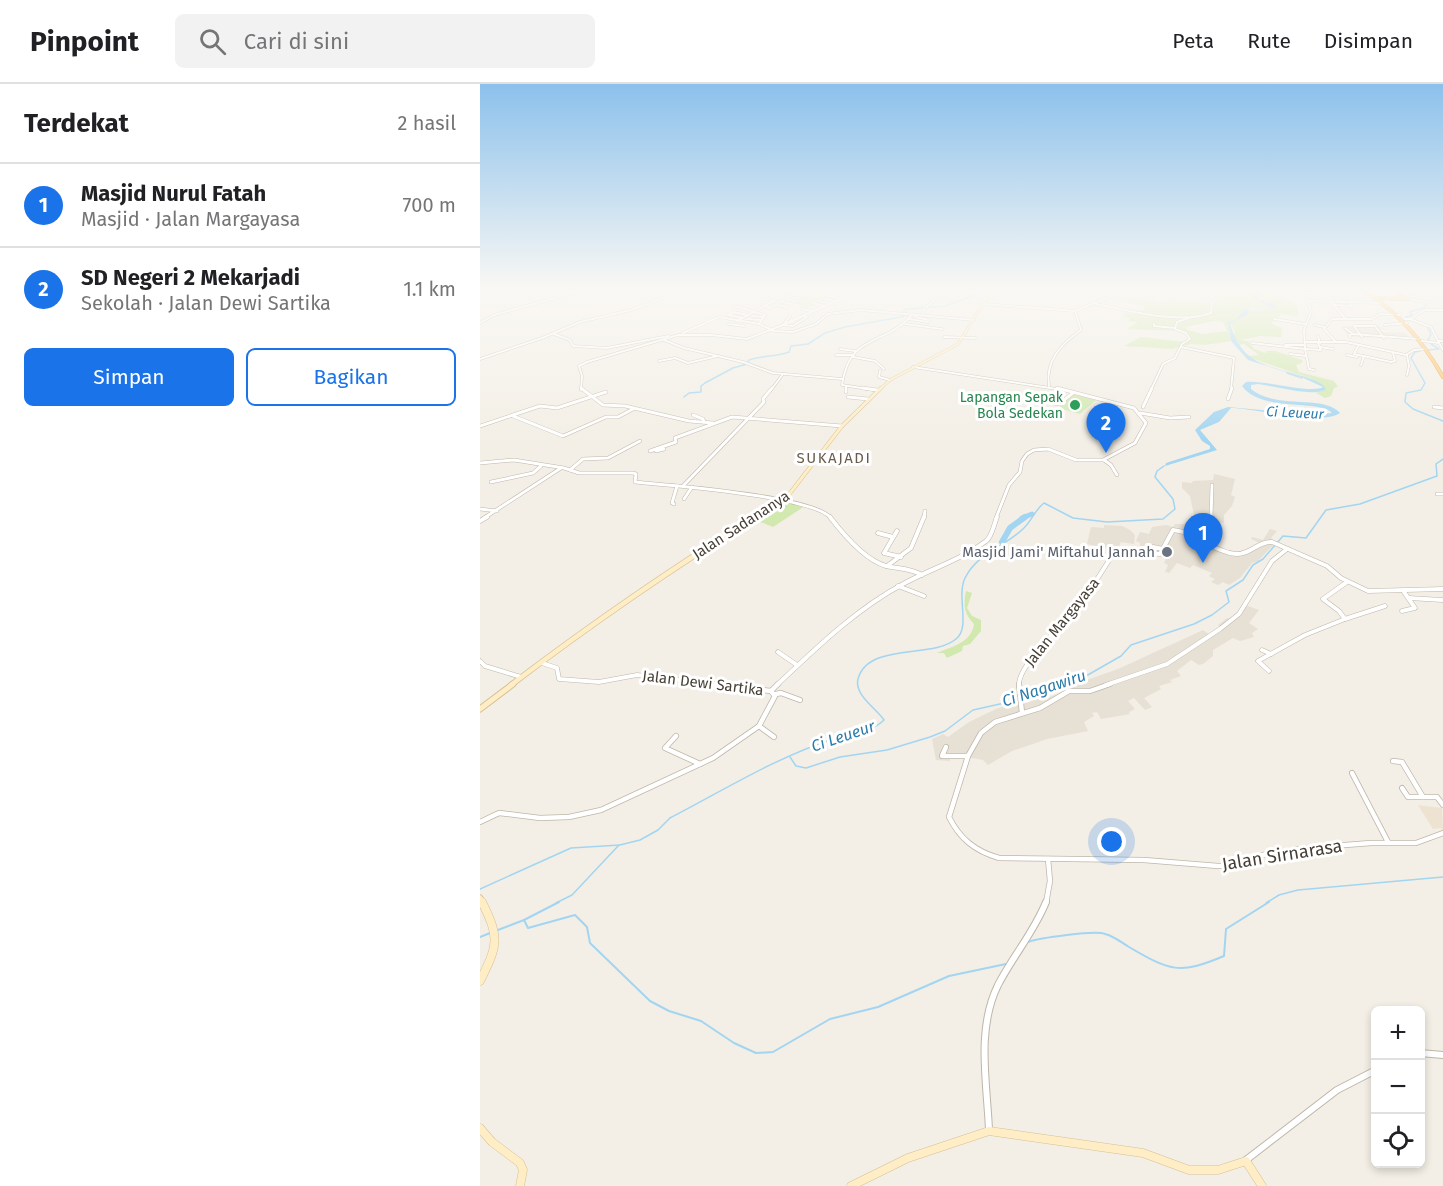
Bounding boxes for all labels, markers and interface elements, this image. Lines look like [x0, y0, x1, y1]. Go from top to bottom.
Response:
search box [175, 14, 595, 68]
text: Pinpoint [30, 25, 139, 58]
icon: search [196, 25, 229, 58]
text: Cari di sini [244, 28, 349, 55]
text: Peta [1172, 28, 1214, 54]
text: Rute [1247, 28, 1291, 54]
text: Disimpan [1324, 28, 1413, 54]
text: Terdekat [24, 108, 129, 139]
text: 2 hasil [398, 111, 456, 135]
text: Masjid Nurul Fatah [81, 180, 266, 207]
text: 1 [39, 193, 48, 217]
text: 700 m [403, 193, 456, 217]
text: Masjid · Jalan Margayasa [81, 207, 300, 231]
text: SD Negeri 2 Mekarjadi [81, 264, 300, 291]
text: 2 [38, 277, 49, 301]
text: 1.1 km [403, 277, 456, 301]
text: Sekolah · Jalan Dewi Sartika [81, 291, 331, 315]
button: Simpan [24, 348, 234, 406]
button: Bagikan [246, 348, 456, 406]
place label: Lapangan Sepak Bola Sedekan [960, 389, 1064, 422]
marker: Lapangan Sepak Bola Sedekan [1068, 398, 1082, 412]
water label: Ci Leueur [1266, 403, 1325, 423]
pin: 2 [1086, 404, 1126, 453]
district label: SUKAJADI [797, 449, 871, 467]
street label: Jalan Sadananya [689, 487, 793, 563]
pin: 1 [1184, 514, 1222, 563]
place label: Masjid Jami' Miftahul Jannah [962, 543, 1155, 561]
marker: Masjid Jami' Miftahul Jannah [1160, 545, 1174, 559]
street label: Jalan Margayasa [1021, 574, 1103, 670]
water label: Ci Nagawiru [1000, 666, 1088, 710]
street label: Jalan Dewi Sartika [641, 667, 765, 699]
water label: Ci Leueur [809, 716, 878, 756]
your location [1097, 827, 1126, 856]
street label: Jalan Sirnarasa [1220, 835, 1344, 875]
map controls [1371, 1006, 1425, 1168]
button: + [1371, 1006, 1425, 1060]
button: − [1371, 1060, 1425, 1114]
button: locate [1371, 1114, 1425, 1168]

